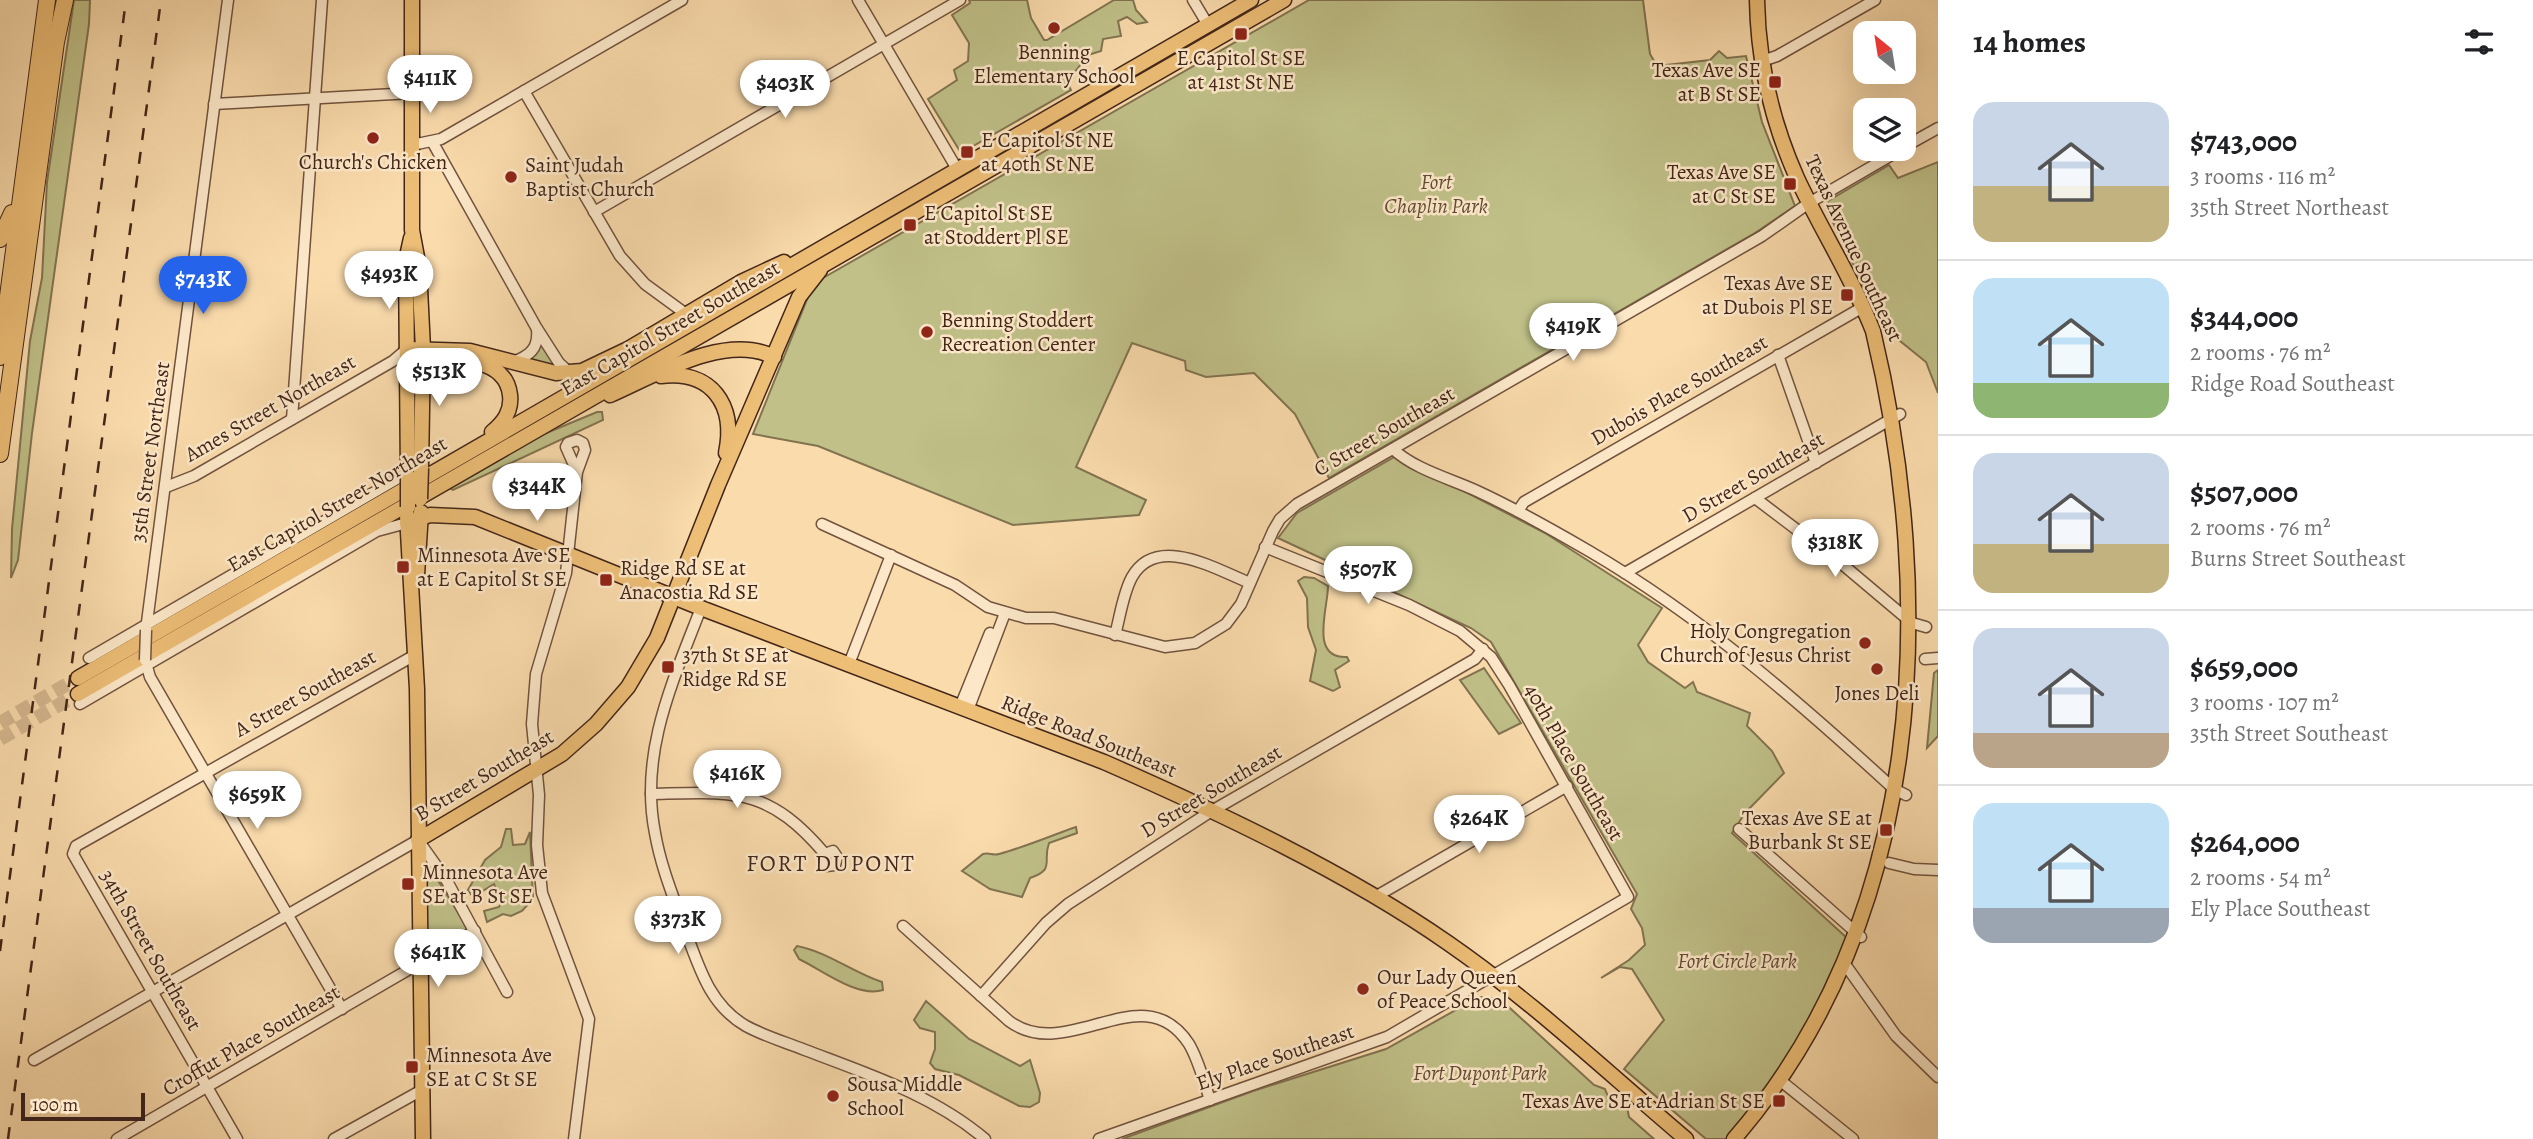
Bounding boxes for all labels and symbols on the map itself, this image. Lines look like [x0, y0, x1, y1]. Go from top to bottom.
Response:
marker: Benning Elementary School [1046, 20, 1062, 36]
north arrow [1853, 21, 1916, 84]
marker: E Capitol St SE at 41st St NE [1233, 26, 1249, 42]
place label: Benning Elementary School [974, 38, 1134, 90]
place label: E Capitol St SE at 41st St NE [1177, 44, 1305, 96]
pin: $411K [381, 55, 479, 115]
place label: Texas Ave SE at B St SE [1652, 56, 1761, 108]
pin: $403K [736, 60, 834, 120]
marker: Texas Ave SE at B St SE [1767, 74, 1783, 90]
place label: E Capitol St NE at 40th St NE [981, 126, 1114, 178]
marker: Church's Chicken [365, 130, 381, 146]
marker: E Capitol St NE at 40th St NE [959, 144, 975, 160]
place label: Church's Chicken [299, 148, 447, 176]
street label: Texas Avenue Southeast [1798, 150, 1910, 346]
place label: Saint Judah Baptist Church [525, 151, 654, 203]
place label: Texas Ave SE at C St SE [1667, 158, 1776, 210]
park label: Fort Chaplin Park [1384, 168, 1488, 220]
marker: Saint Judah Baptist Church [503, 169, 519, 185]
marker: Texas Ave SE at C St SE [1782, 176, 1798, 192]
place label: E Capitol St SE at Stoddert Pl SE [924, 199, 1069, 251]
marker: E Capitol St SE at Stoddert Pl SE [902, 217, 918, 233]
pin: $493K [340, 252, 438, 311]
street label: East Capitol Street Southeast [555, 254, 785, 402]
pin: $743K [154, 256, 252, 316]
place label: Texas Ave SE at Dubois Pl SE [1702, 269, 1833, 321]
marker: Texas Ave SE at Dubois Pl SE [1839, 287, 1855, 303]
pin: $419K [1524, 304, 1622, 363]
place label: Benning Stoddert Recreation Center [941, 306, 1096, 358]
marker: Benning Stoddert Recreation Center [919, 324, 935, 340]
street label: Dubois Place Southeast [1586, 328, 1773, 452]
street label: Ames Street Northeast [179, 348, 361, 469]
pin: $513K [390, 348, 488, 408]
street label: 35th Street Northeast [123, 360, 177, 544]
street label: C Street Southeast [1308, 379, 1460, 483]
street label: D Street Southeast [1677, 425, 1829, 529]
street label: East Capitol Street Northeast [222, 429, 452, 579]
pin: $344K [488, 463, 586, 523]
pin: $318K [1786, 520, 1884, 579]
place label: Minnesota Ave SE at E Capitol St SE [417, 541, 571, 593]
pin: $507K [1319, 546, 1417, 606]
place label: Ridge Rd SE at Anacostia Rd SE [619, 554, 759, 606]
marker: Minnesota Ave SE at E Capitol St SE [395, 559, 411, 575]
marker: Ridge Rd SE at Anacostia Rd SE [598, 572, 614, 588]
place label: Holy Congregation Church of Jesus Christ [1660, 617, 1851, 669]
marker: Holy Congregation Church of Jesus Christ [1857, 635, 1873, 651]
place label: 37th St SE at Ridge Rd SE [682, 641, 789, 693]
street label: A Street Southeast [228, 643, 381, 744]
marker: 37th St SE at Ridge Rd SE [660, 659, 676, 675]
marker: Jones Deli [1869, 661, 1885, 677]
street label: 40th Place Southeast [1518, 678, 1630, 846]
place label: Jones Deli [1834, 679, 1920, 707]
street label: Ridge Road Southeast [997, 688, 1181, 784]
street label: B Street Southeast [409, 722, 559, 828]
street label: D Street Southeast [1135, 738, 1287, 844]
pin: $416K [688, 750, 786, 810]
pin: $659K [208, 772, 306, 831]
pin: $264K [1430, 796, 1528, 855]
place label: Texas Ave SE at Burbank St SE [1742, 804, 1872, 856]
marker: Texas Ave SE at Burbank St SE [1878, 822, 1894, 838]
district label: FORT DUPONT [746, 848, 916, 879]
place label: Minnesota Ave SE at B St SE [422, 858, 548, 910]
street label: 34th Street Southeast [93, 864, 209, 1036]
marker: Minnesota Ave SE at B St SE [400, 876, 416, 892]
pin: $373K [629, 897, 727, 956]
pin: $641K [389, 930, 487, 989]
park label: Fort Circle Park [1677, 947, 1797, 975]
place label: Our Lady Queen of Peace School [1377, 963, 1517, 1015]
street label: Croffut Place Southeast [157, 978, 345, 1102]
marker: Our Lady Queen of Peace School [1355, 981, 1371, 997]
street label: Ely Place Southeast [1192, 1017, 1358, 1097]
place label: Minnesota Ave SE at C St SE [426, 1041, 552, 1093]
marker: Minnesota Ave SE at C St SE [404, 1059, 420, 1075]
park label: Fort Dupont Park [1413, 1059, 1547, 1087]
place label: Sousa Middle School [847, 1070, 963, 1122]
place label: Texas Ave SE at Adrian St SE [1522, 1087, 1765, 1115]
marker: Sousa Middle School [825, 1088, 841, 1104]
scale bar [21, 1090, 145, 1122]
marker: Texas Ave SE at Adrian St SE [1771, 1093, 1787, 1109]

